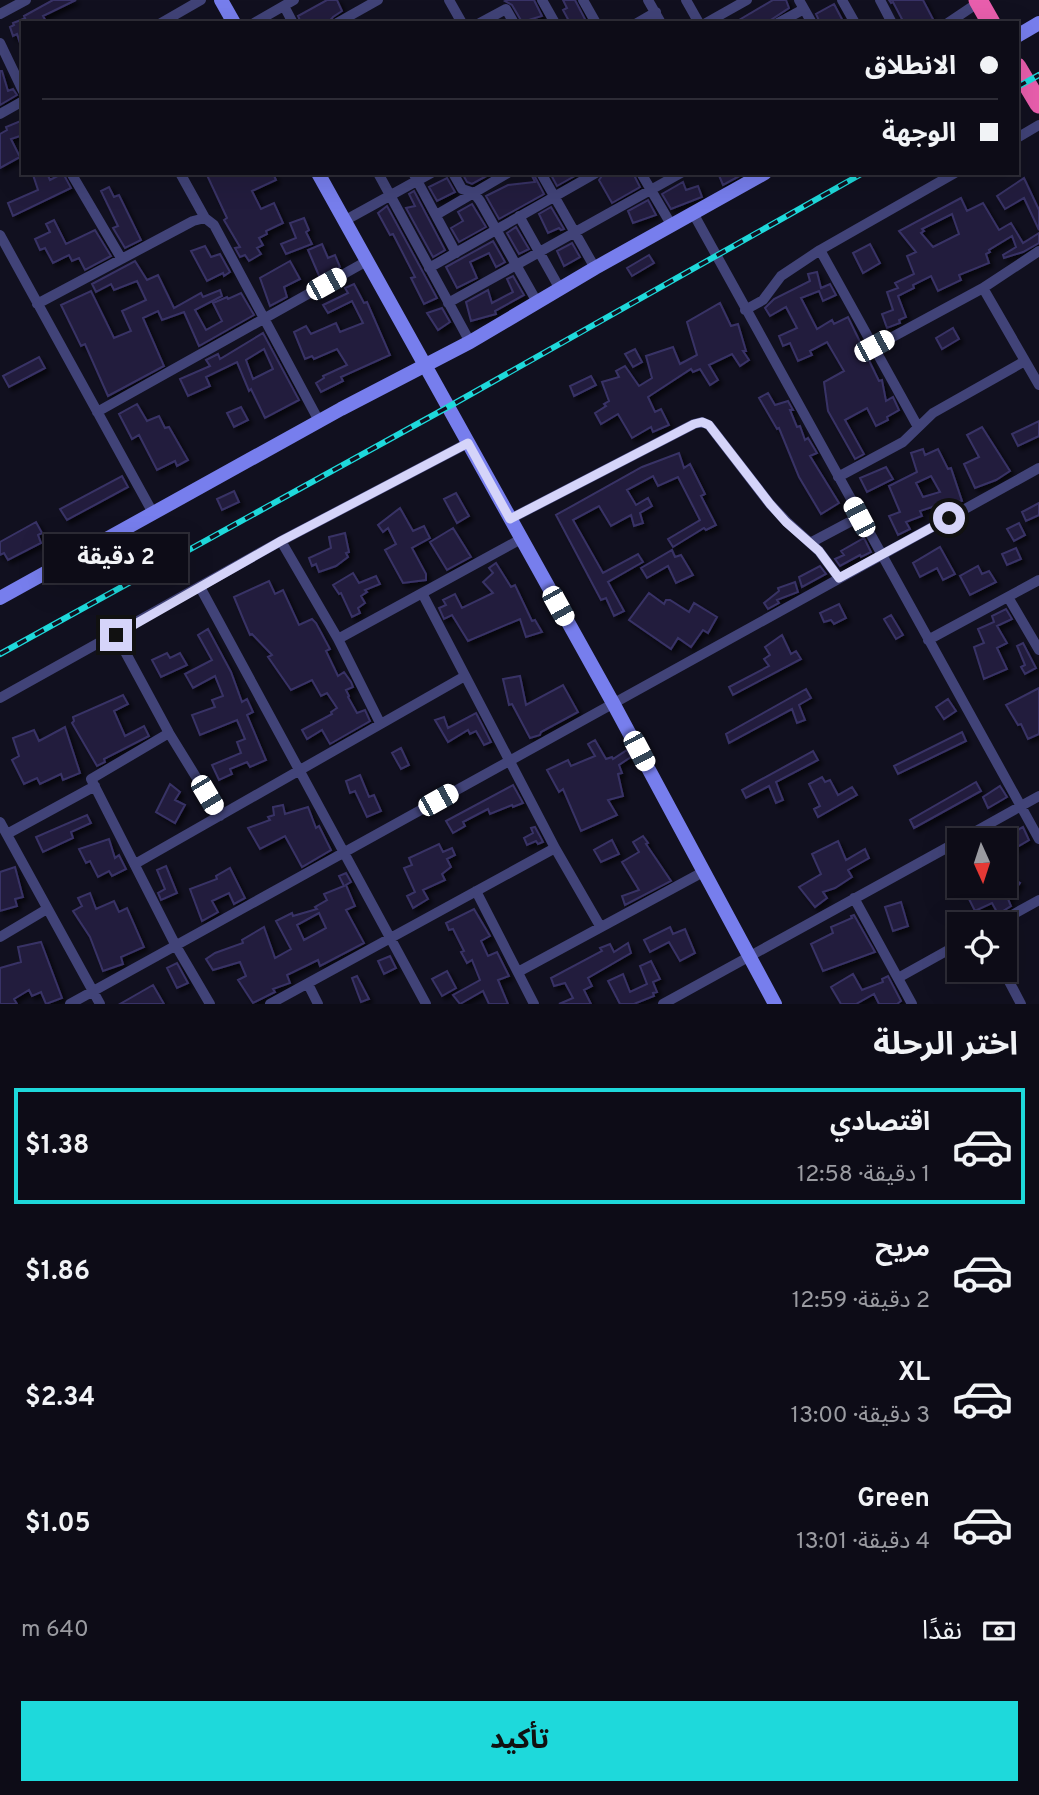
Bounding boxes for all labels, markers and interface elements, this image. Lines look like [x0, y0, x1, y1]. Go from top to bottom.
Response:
text: الانطلاق [865, 51, 956, 84]
text: الوجهة [882, 118, 956, 151]
car [303, 265, 350, 303]
car [851, 327, 898, 365]
car [840, 494, 879, 540]
route start [933, 502, 965, 534]
callout: 2 دقيقة [44, 534, 188, 582]
text: 2 دقيقة [77, 544, 155, 573]
car [539, 583, 578, 629]
route end [100, 619, 132, 651]
car [620, 728, 659, 774]
car [188, 772, 227, 818]
car [415, 781, 462, 819]
north arrow [947, 828, 1017, 898]
map controls [947, 828, 1017, 982]
button: locate [947, 912, 1017, 982]
text: اختر الرحلة [873, 1026, 1018, 1066]
text: اقتصادي [830, 1107, 930, 1140]
icon: car [951, 1115, 1014, 1178]
text: $1.38 [25, 1130, 89, 1163]
text: 1 دقيقة · 12:58 [797, 1161, 930, 1190]
text: مريح [875, 1233, 930, 1266]
icon: car [951, 1241, 1014, 1304]
text: $1.86 [25, 1256, 90, 1289]
text: 2 دقيقة · 12:59 [792, 1287, 930, 1316]
text: XL [898, 1357, 930, 1390]
icon: car [951, 1367, 1014, 1430]
text: $2.34 [25, 1382, 95, 1415]
text: 3 دقيقة · 13:00 [791, 1402, 930, 1431]
text: Green [857, 1483, 930, 1516]
icon: car [951, 1493, 1014, 1556]
text: $1.05 [25, 1508, 91, 1541]
text: 4 دقيقة · 13:01 [796, 1528, 930, 1557]
icon: cash [980, 1612, 1018, 1650]
text: 640 m [21, 1616, 89, 1645]
text: نقدًا [922, 1616, 962, 1649]
button: تأكيد [21, 1701, 1018, 1781]

